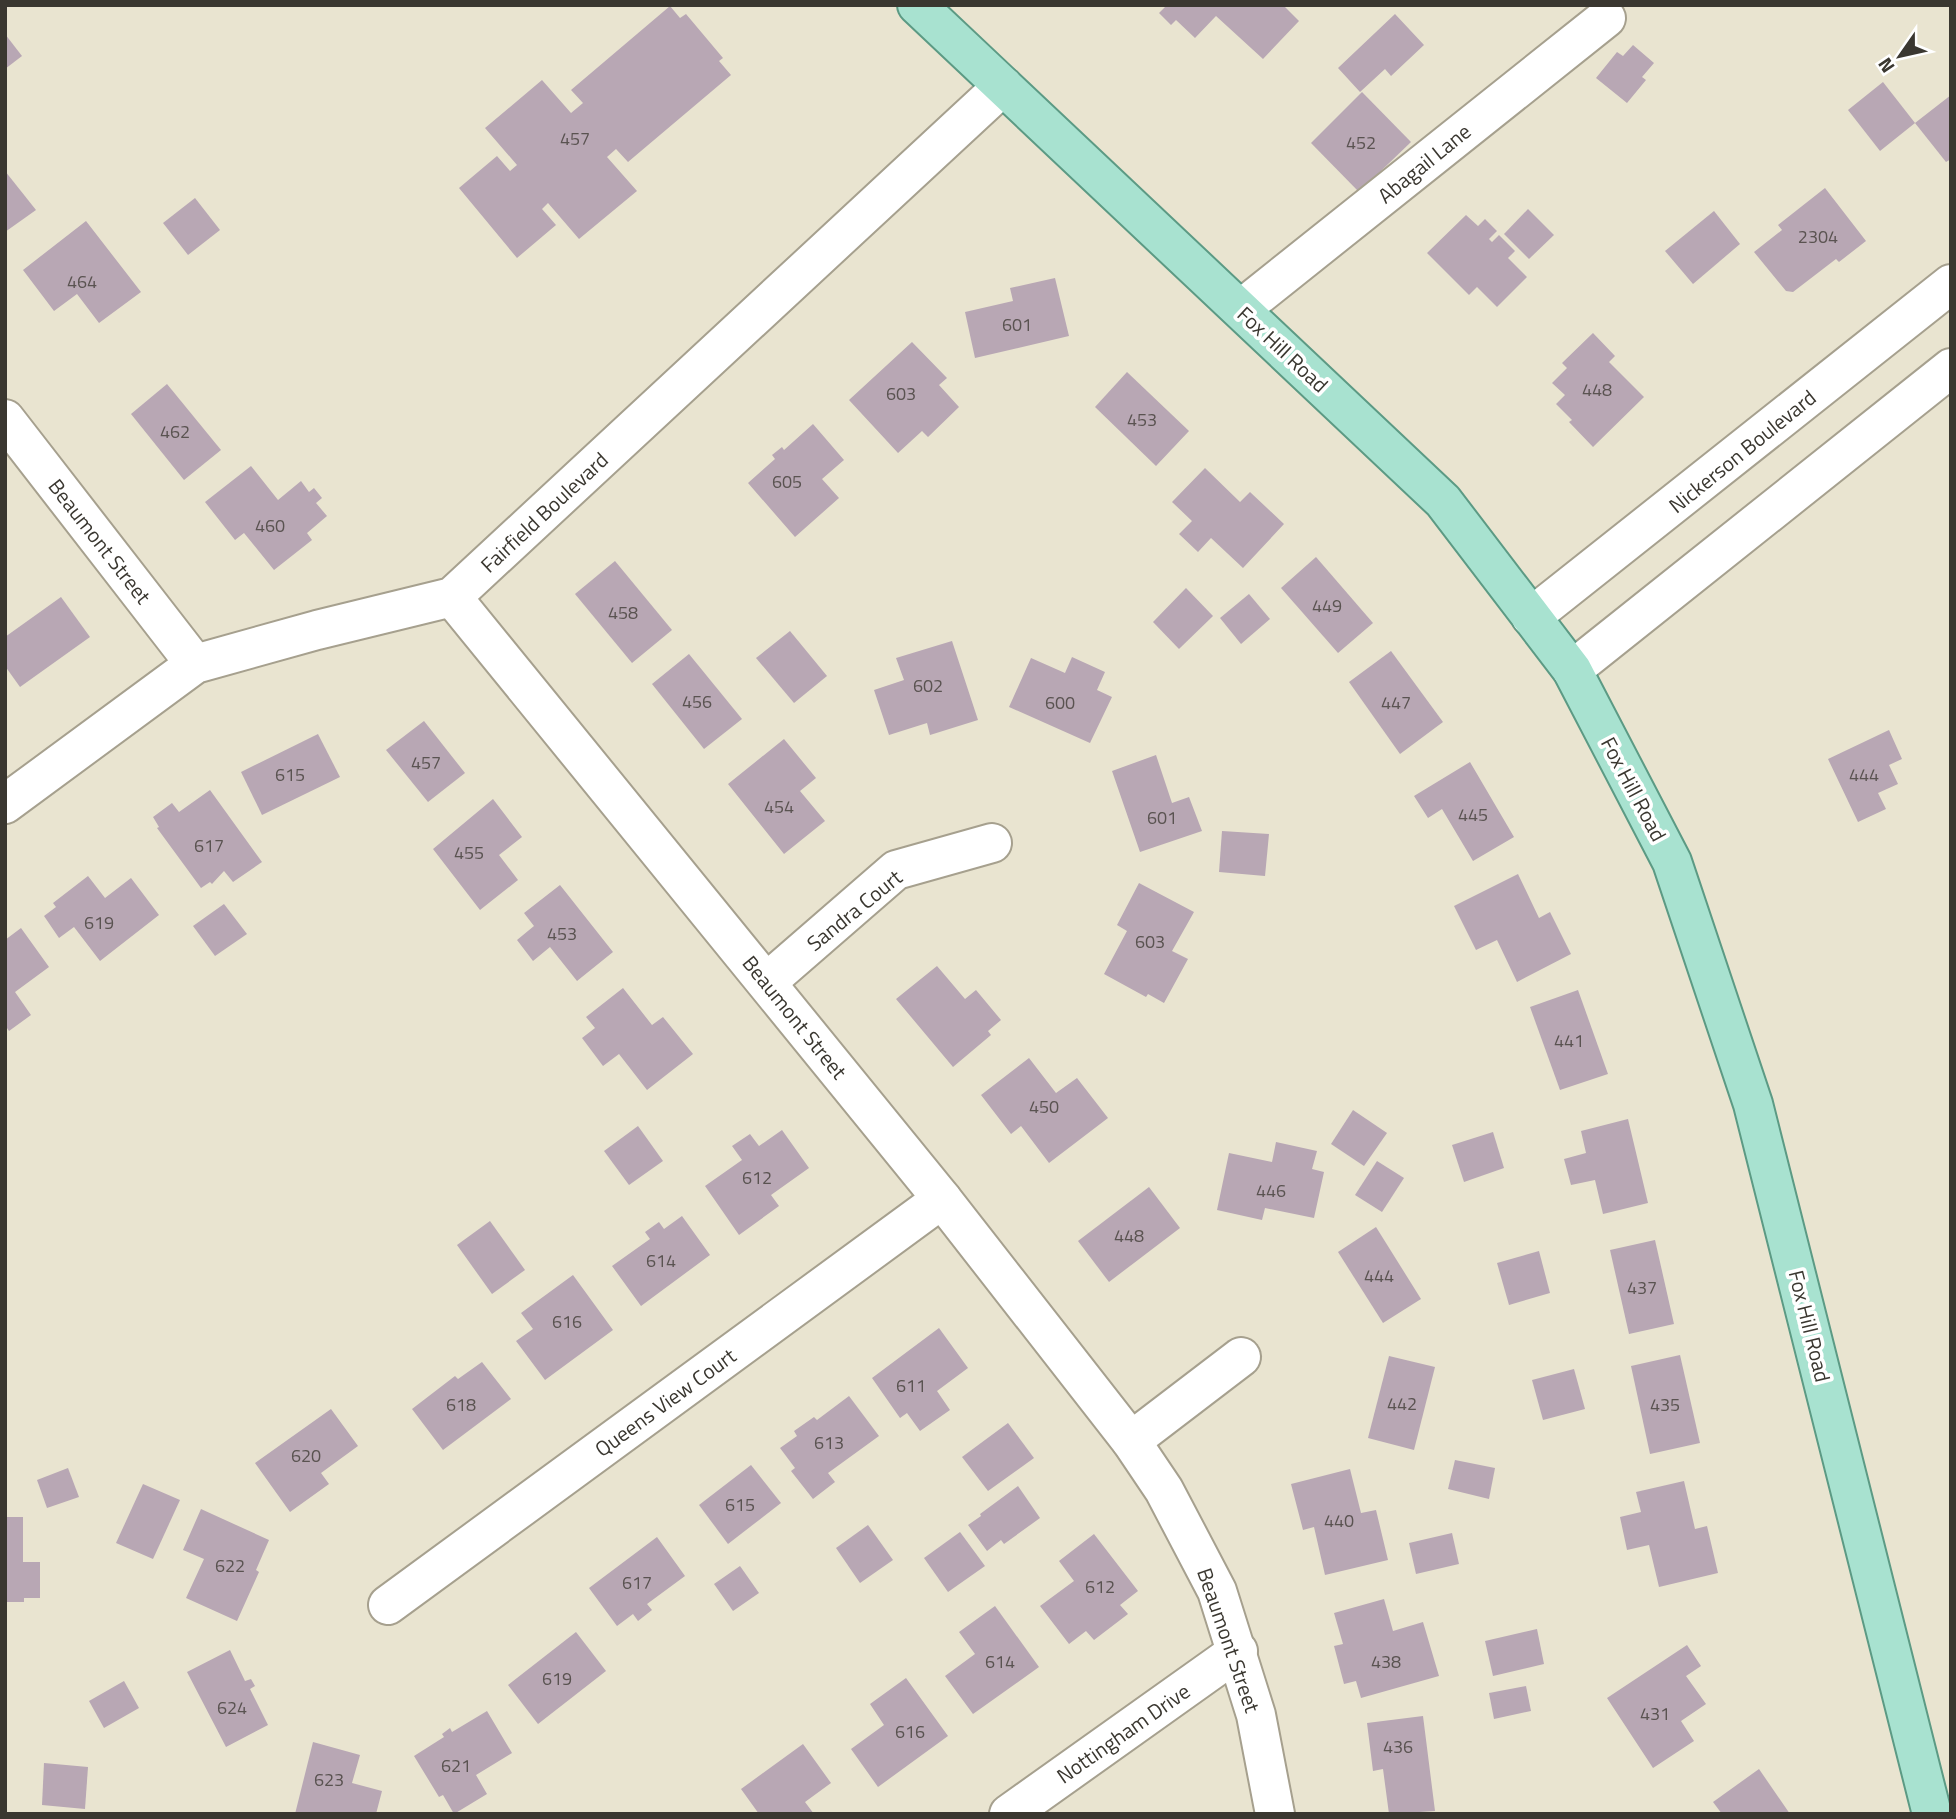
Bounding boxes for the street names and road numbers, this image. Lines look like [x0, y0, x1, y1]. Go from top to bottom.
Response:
street label: Abagail Lane [1370, 115, 1478, 211]
street label: Fox Hill Road [1230, 298, 1336, 400]
street label: Nickerson Boulevard [1661, 381, 1823, 521]
street label: Fairfield Boulevard [473, 444, 615, 580]
street label: Beaumont Street [41, 472, 160, 611]
street label: Fox Hill Road [1593, 731, 1675, 847]
street label: Sandra Court [799, 861, 909, 959]
street label: Beaumont Street [735, 948, 855, 1086]
street label: Fox Hill Road [1781, 1267, 1839, 1385]
street label: Queens View Court [588, 1339, 743, 1464]
street label: Beaumont Street [1189, 1563, 1269, 1717]
street label: Nottingham Drive [1050, 1675, 1196, 1791]

